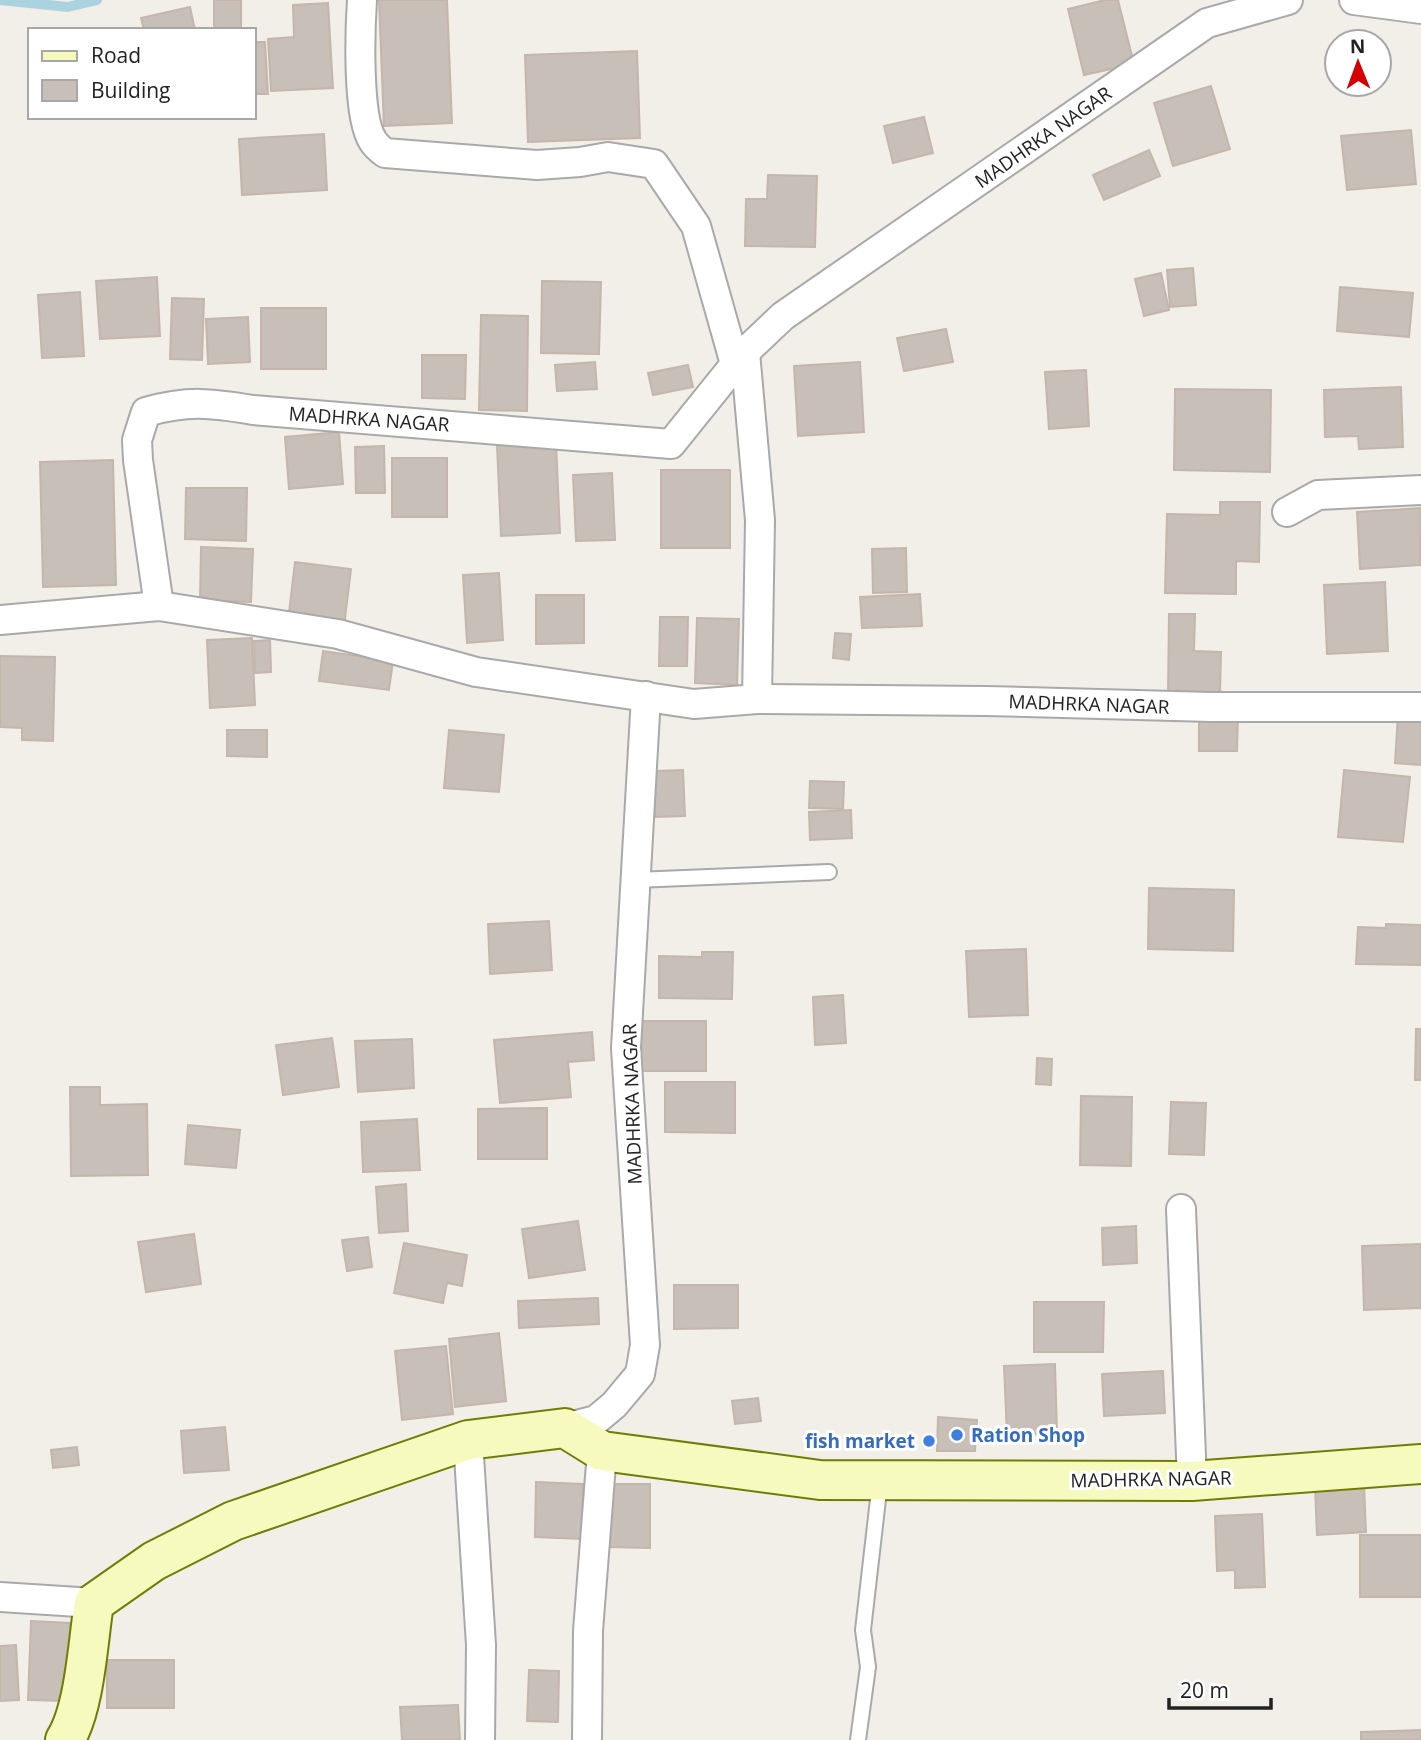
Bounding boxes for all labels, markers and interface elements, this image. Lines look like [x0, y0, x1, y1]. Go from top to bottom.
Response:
legend [28, 28, 256, 119]
north arrow [1323, 28, 1393, 98]
text: N [1350, 33, 1366, 59]
text: Road [91, 41, 141, 69]
text: Building [91, 76, 170, 104]
street label: MADHRKA NAGAR [970, 80, 1117, 194]
street label: MADHRKA NAGAR [288, 400, 451, 438]
street label: MADHRKA NAGAR [1008, 688, 1170, 720]
street label: MADHRKA NAGAR [616, 1023, 648, 1185]
place label: Ration Shop [971, 1422, 1085, 1448]
marker: Ration Shop [949, 1427, 965, 1443]
place label: fish market [805, 1428, 915, 1454]
marker: fish market [921, 1433, 937, 1449]
street label: MADHRKA NAGAR [1070, 1465, 1232, 1493]
scale bar [1169, 1666, 1270, 1710]
text: 20 m [1180, 1676, 1229, 1704]

